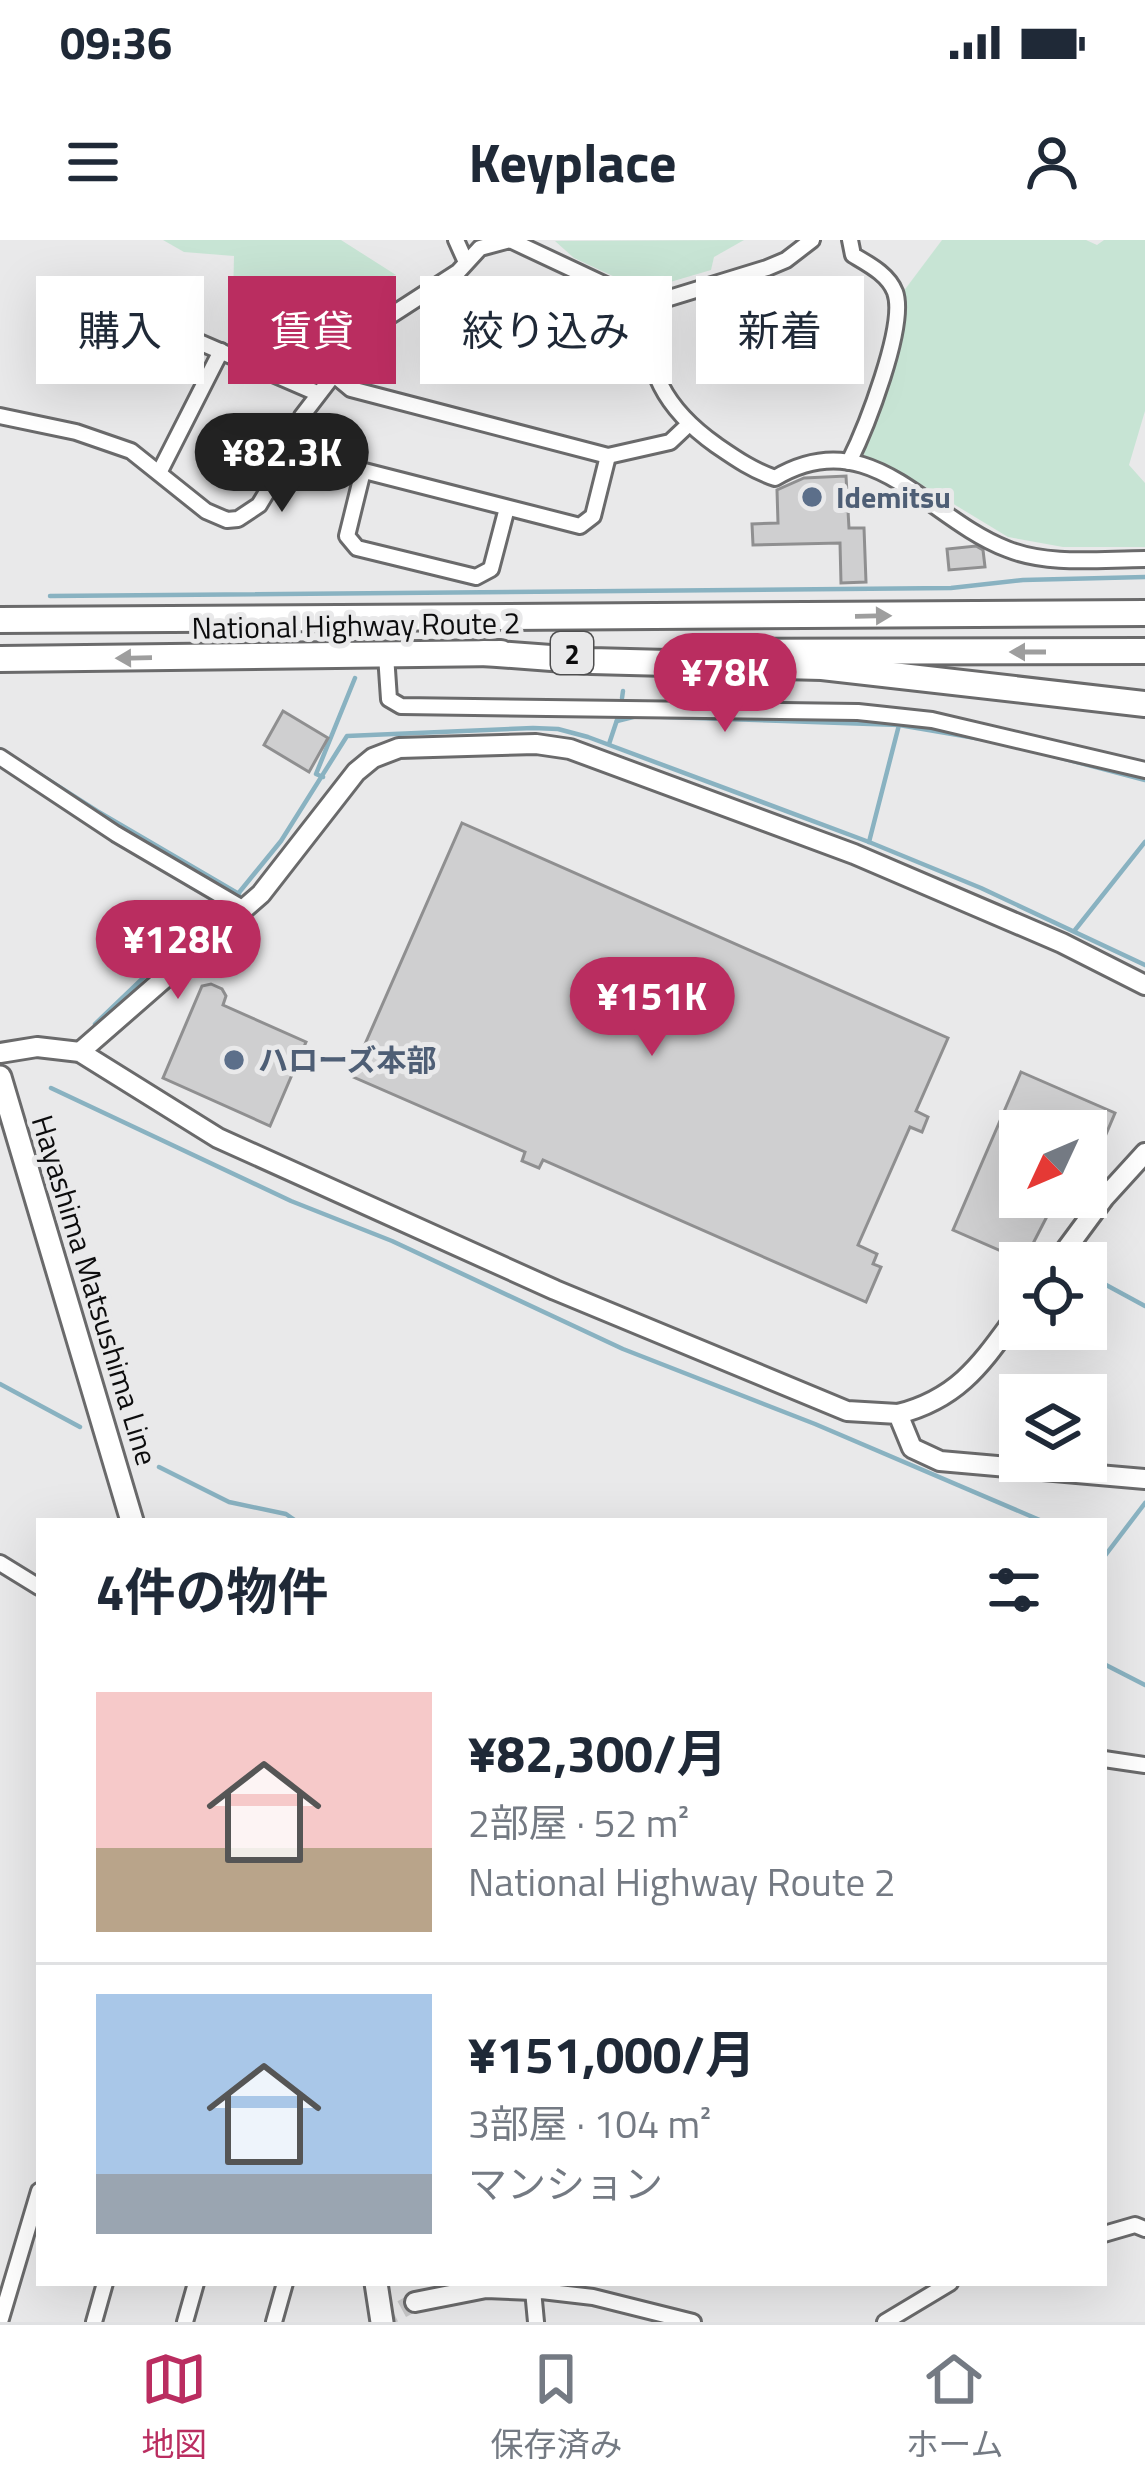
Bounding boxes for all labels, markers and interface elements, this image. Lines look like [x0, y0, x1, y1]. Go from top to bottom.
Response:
text: 09:36 [60, 8, 172, 76]
text: Keyplace [468, 121, 677, 203]
icon: menu [60, 129, 126, 195]
icon: person [1019, 129, 1085, 195]
chip: 購入 [36, 276, 204, 384]
chip: 賃貸 [228, 276, 396, 384]
chip: 絞り込み [420, 276, 672, 384]
chip: 新着 [696, 276, 864, 384]
pin: ¥82.3K [184, 413, 380, 515]
text: ¥82.3K [222, 422, 342, 481]
place label: Idemitsu [836, 474, 951, 520]
marker: Idemitsu [799, 484, 825, 510]
street label: National Highway Route 2 [191, 599, 521, 651]
one-way arrow [855, 606, 893, 625]
road number: 2 [551, 632, 593, 674]
pin: ¥78K [654, 633, 796, 735]
text: ¥78K [681, 642, 769, 701]
one-way arrow [1008, 642, 1046, 662]
one-way arrow [114, 648, 152, 667]
pin: ¥128K [94, 900, 262, 1002]
text: ¥128K [123, 909, 233, 968]
pin: ¥151K [568, 957, 736, 1059]
text: ¥151K [597, 966, 707, 1025]
place label: ハローズ本部 [258, 1037, 437, 1083]
marker: ハローズ本部 [221, 1047, 247, 1073]
street label: Hayashima Matsushima Line [20, 1109, 170, 1471]
north arrow [999, 1110, 1107, 1218]
map controls [999, 1110, 1107, 1482]
button: locate [999, 1242, 1107, 1350]
button: layers [999, 1374, 1107, 1482]
text: 4件の物件 [96, 1552, 329, 1630]
icon: filters [981, 1557, 1047, 1623]
text: ¥82,300/月 [468, 1714, 728, 1792]
icon: home [192, 1740, 336, 1884]
text: 2部屋 · 52 m² [468, 1793, 689, 1852]
text: National Highway Route 2 [468, 1852, 896, 1911]
text: ¥151,000/月 [468, 2015, 756, 2093]
icon: home [192, 2042, 336, 2186]
text: 3部屋 · 104 m² [468, 2094, 711, 2153]
text: マンション [468, 2154, 663, 2213]
tab: 地図 [141, 2346, 207, 2469]
tab: 保存済み [490, 2346, 622, 2469]
tab: ホーム [905, 2346, 1003, 2469]

